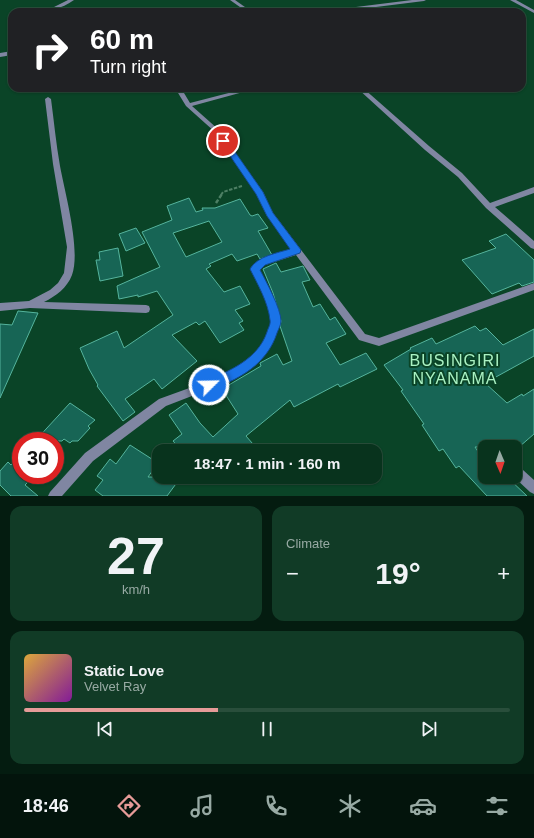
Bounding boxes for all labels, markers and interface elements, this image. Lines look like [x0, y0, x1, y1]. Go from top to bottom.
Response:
icon: right [24, 24, 76, 76]
text: 60 m [90, 24, 154, 55]
text: Turn right [90, 57, 166, 77]
pin [206, 124, 240, 158]
icon: arrive [212, 130, 234, 152]
district label: BUSINGIRI NYANAMA [410, 352, 500, 387]
position arrow [188, 364, 230, 406]
speed limit sign: 30 [12, 432, 64, 484]
north arrow [478, 440, 522, 484]
map controls [478, 440, 522, 484]
text: 18:47 · 1 min · 160 m [194, 455, 340, 472]
text: 27 [107, 527, 165, 585]
text: Climate [286, 536, 330, 551]
text: 19° [375, 557, 421, 590]
text: − [286, 561, 299, 586]
text: + [497, 561, 510, 586]
text: km/h [122, 582, 150, 597]
text: Static Love [84, 662, 164, 679]
text: Velvet Ray [84, 679, 146, 694]
icon: previous [94, 718, 116, 740]
icon: pause [256, 718, 278, 740]
icon: next [418, 718, 440, 740]
icon: directions [115, 792, 143, 820]
icon: music [188, 792, 216, 820]
icon: phone [262, 792, 290, 820]
icon: climate [336, 792, 364, 820]
icon: car [409, 792, 437, 820]
icon: filters [483, 792, 511, 820]
text: 18:46 [23, 796, 69, 816]

